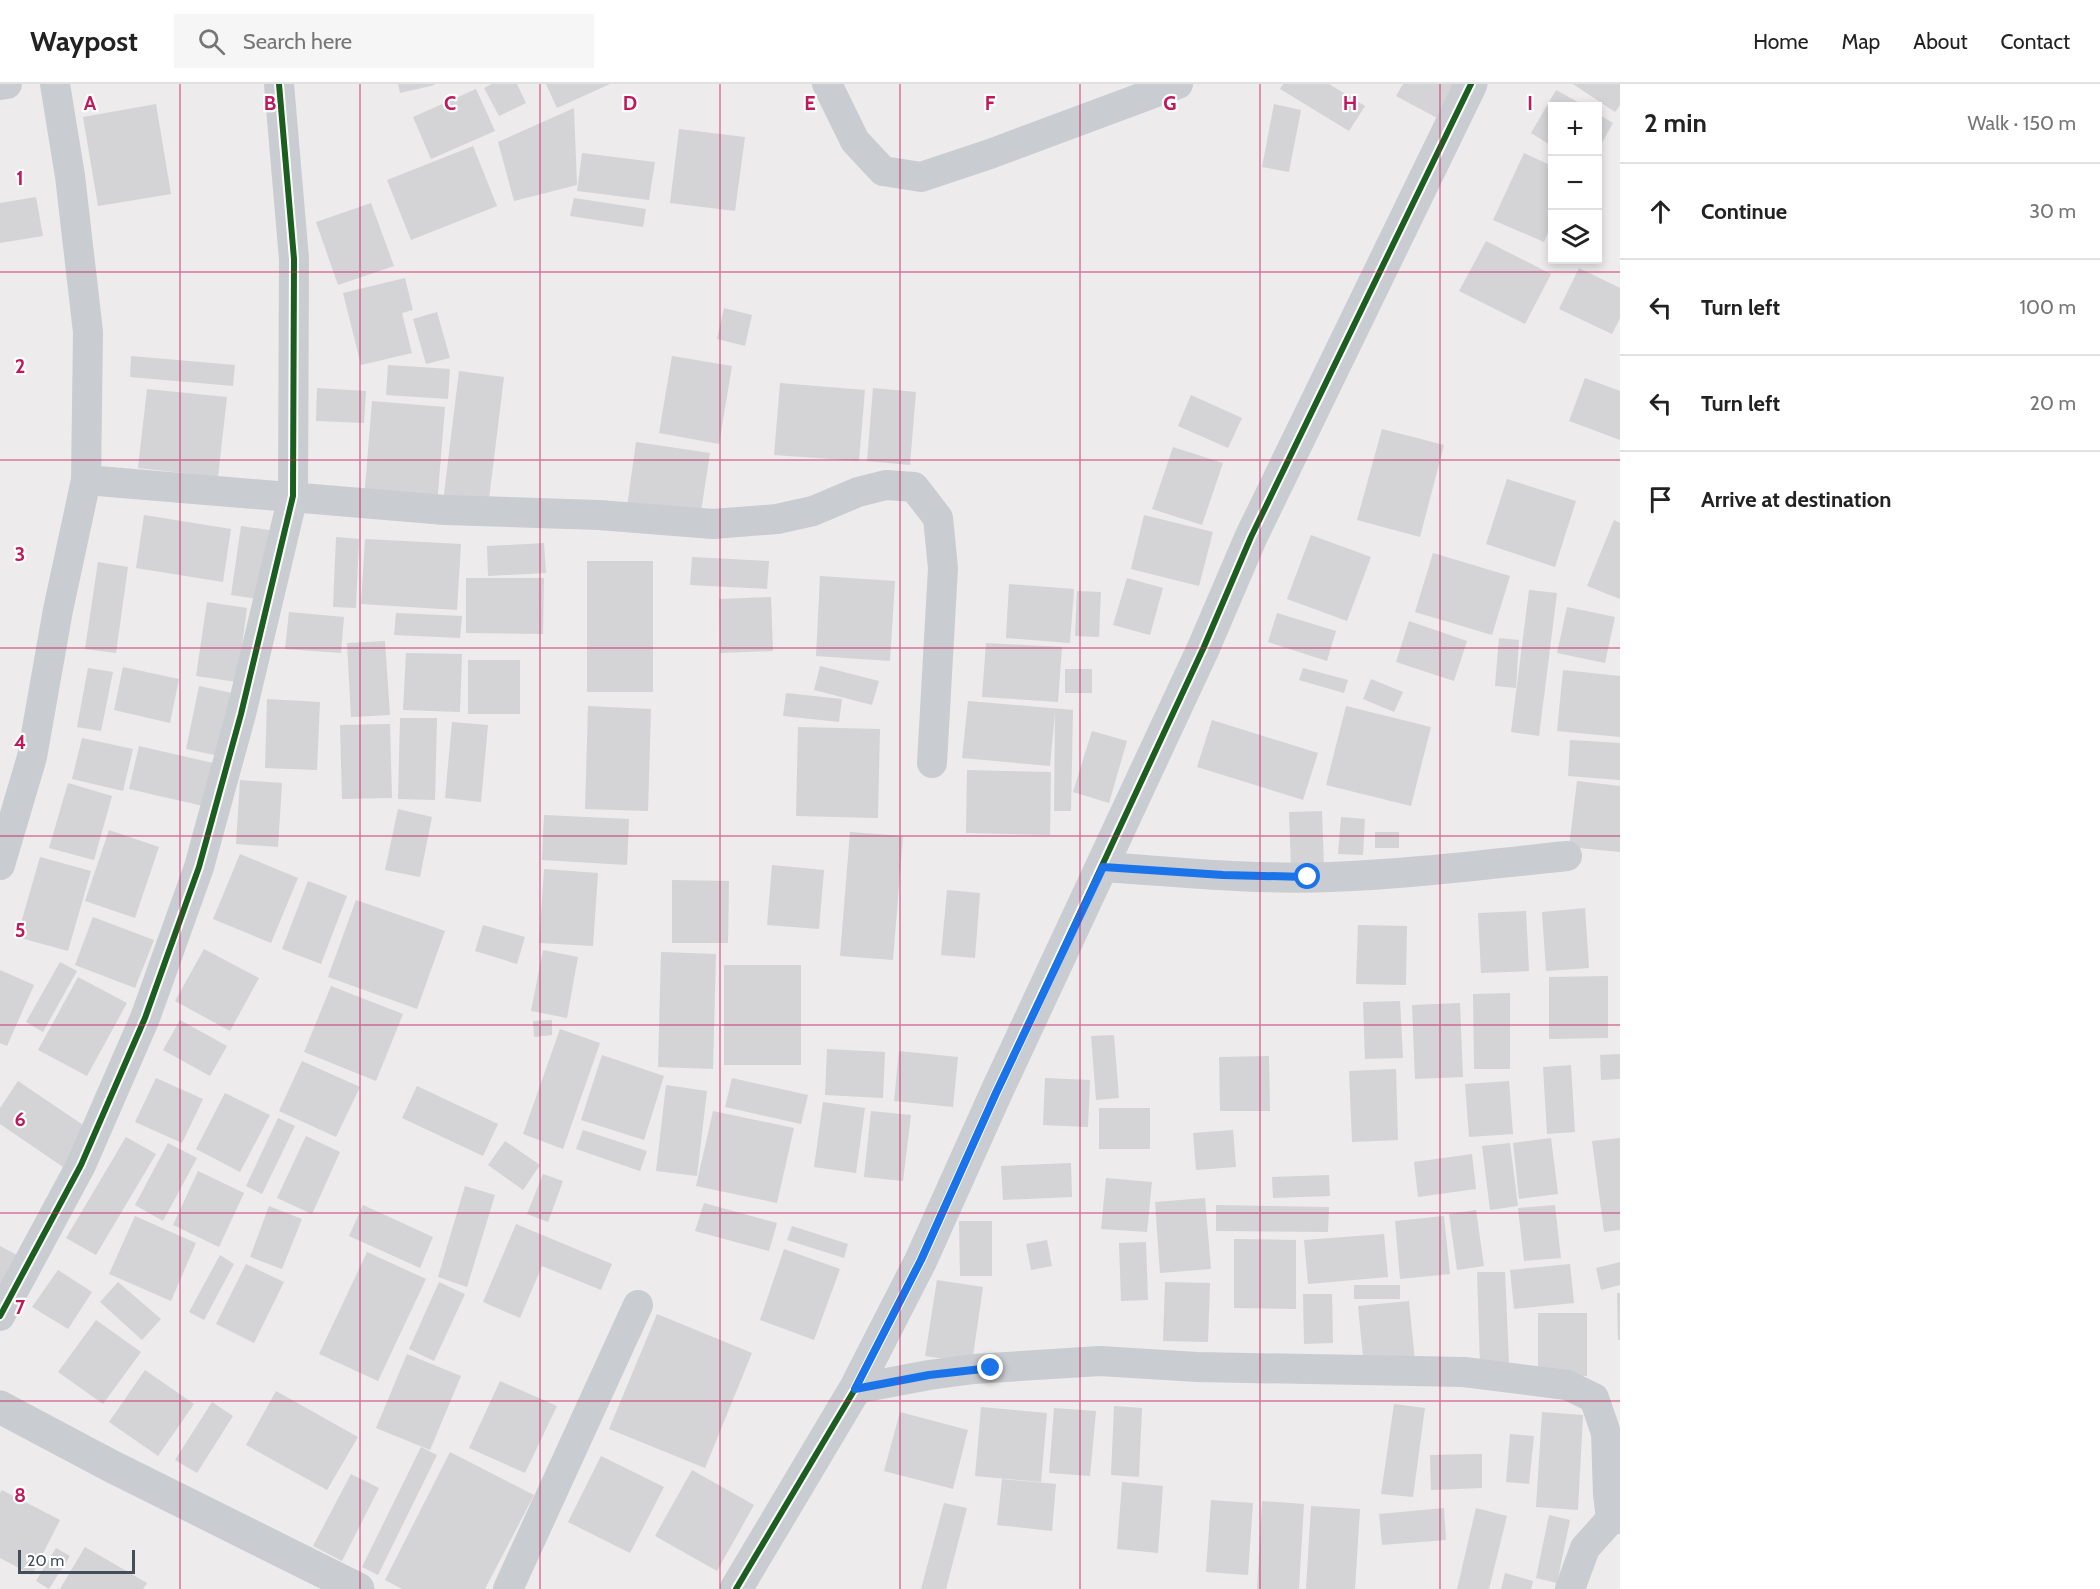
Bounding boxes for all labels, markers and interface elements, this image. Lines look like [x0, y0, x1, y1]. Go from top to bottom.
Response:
search box [174, 14, 594, 68]
text: Waypost [30, 24, 138, 58]
icon: search [195, 25, 228, 58]
text: Search here [243, 28, 352, 55]
text: Home [1753, 29, 1809, 54]
text: Map [1842, 29, 1880, 54]
text: About [1913, 29, 1967, 54]
text: Contact [2000, 29, 2070, 54]
text: A [84, 91, 97, 115]
text: B [264, 91, 276, 115]
text: C [444, 91, 456, 115]
text: D [623, 91, 637, 115]
text: E [804, 91, 816, 115]
text: F [985, 91, 996, 115]
text: G [1163, 91, 1177, 115]
text: H [1343, 91, 1357, 115]
text: I [1527, 91, 1533, 115]
map controls [1548, 102, 1602, 264]
button: + [1548, 102, 1602, 156]
text: 2 min [1644, 107, 1707, 139]
text: Walk · 150 m [1968, 111, 2076, 135]
button: − [1548, 156, 1602, 210]
text: 1 [16, 166, 24, 190]
icon: ahead [1644, 195, 1677, 228]
text: Continue [1701, 198, 1787, 225]
text: 30 m [2029, 199, 2076, 223]
button: layers [1548, 210, 1602, 264]
icon: left [1644, 291, 1677, 324]
text: Turn left [1701, 294, 1780, 321]
text: 100 m [2020, 295, 2076, 319]
text: 2 [15, 354, 25, 378]
icon: left [1644, 387, 1677, 420]
text: Turn left [1701, 390, 1780, 417]
text: 20 m [2030, 391, 2076, 415]
icon: arrive [1644, 483, 1677, 516]
text: Arrive at destination [1701, 486, 1891, 513]
text: 3 [15, 542, 25, 566]
text: 4 [14, 730, 26, 754]
route start [1294, 863, 1320, 889]
text: 5 [15, 918, 25, 942]
text: 6 [14, 1107, 26, 1131]
text: 7 [15, 1295, 26, 1319]
route end [977, 1354, 1003, 1380]
text: 8 [14, 1483, 26, 1507]
scale bar [18, 1547, 135, 1574]
text: 20 m [27, 1551, 64, 1570]

